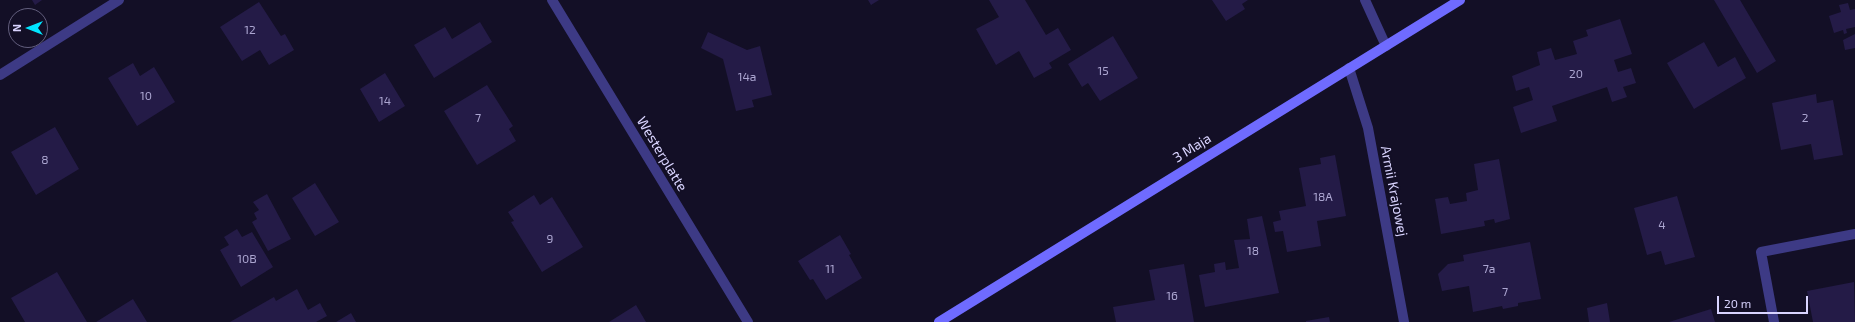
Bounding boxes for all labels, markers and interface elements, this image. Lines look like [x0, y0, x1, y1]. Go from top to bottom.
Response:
north arrow [8, 8, 48, 48]
house number: 12 [244, 23, 256, 37]
text: N [10, 24, 23, 32]
house number: 15 [1097, 64, 1109, 78]
house number: 20 [1569, 67, 1583, 81]
house number: 14a [738, 70, 756, 84]
house number: 10 [140, 89, 152, 103]
house number: 14 [379, 94, 391, 108]
house number: 7 [475, 111, 481, 125]
house number: 2 [1802, 111, 1808, 125]
street label: Westerplatte [633, 114, 691, 194]
street label: 3 Maja [1170, 130, 1214, 166]
street label: Armii Krajowej [1377, 144, 1411, 238]
house number: 8 [41, 153, 49, 167]
house number: 18A [1313, 190, 1333, 204]
house number: 4 [1658, 218, 1666, 232]
house number: 9 [547, 232, 553, 246]
house number: 18 [1247, 244, 1259, 258]
house number: 10B [237, 252, 257, 266]
house number: 11 [825, 262, 835, 276]
house number: 7a [1483, 262, 1495, 276]
house number: 7 [1502, 285, 1508, 299]
scale bar [1719, 288, 1810, 314]
house number: 16 [1166, 289, 1178, 303]
text: 20 m [1724, 296, 1751, 310]

